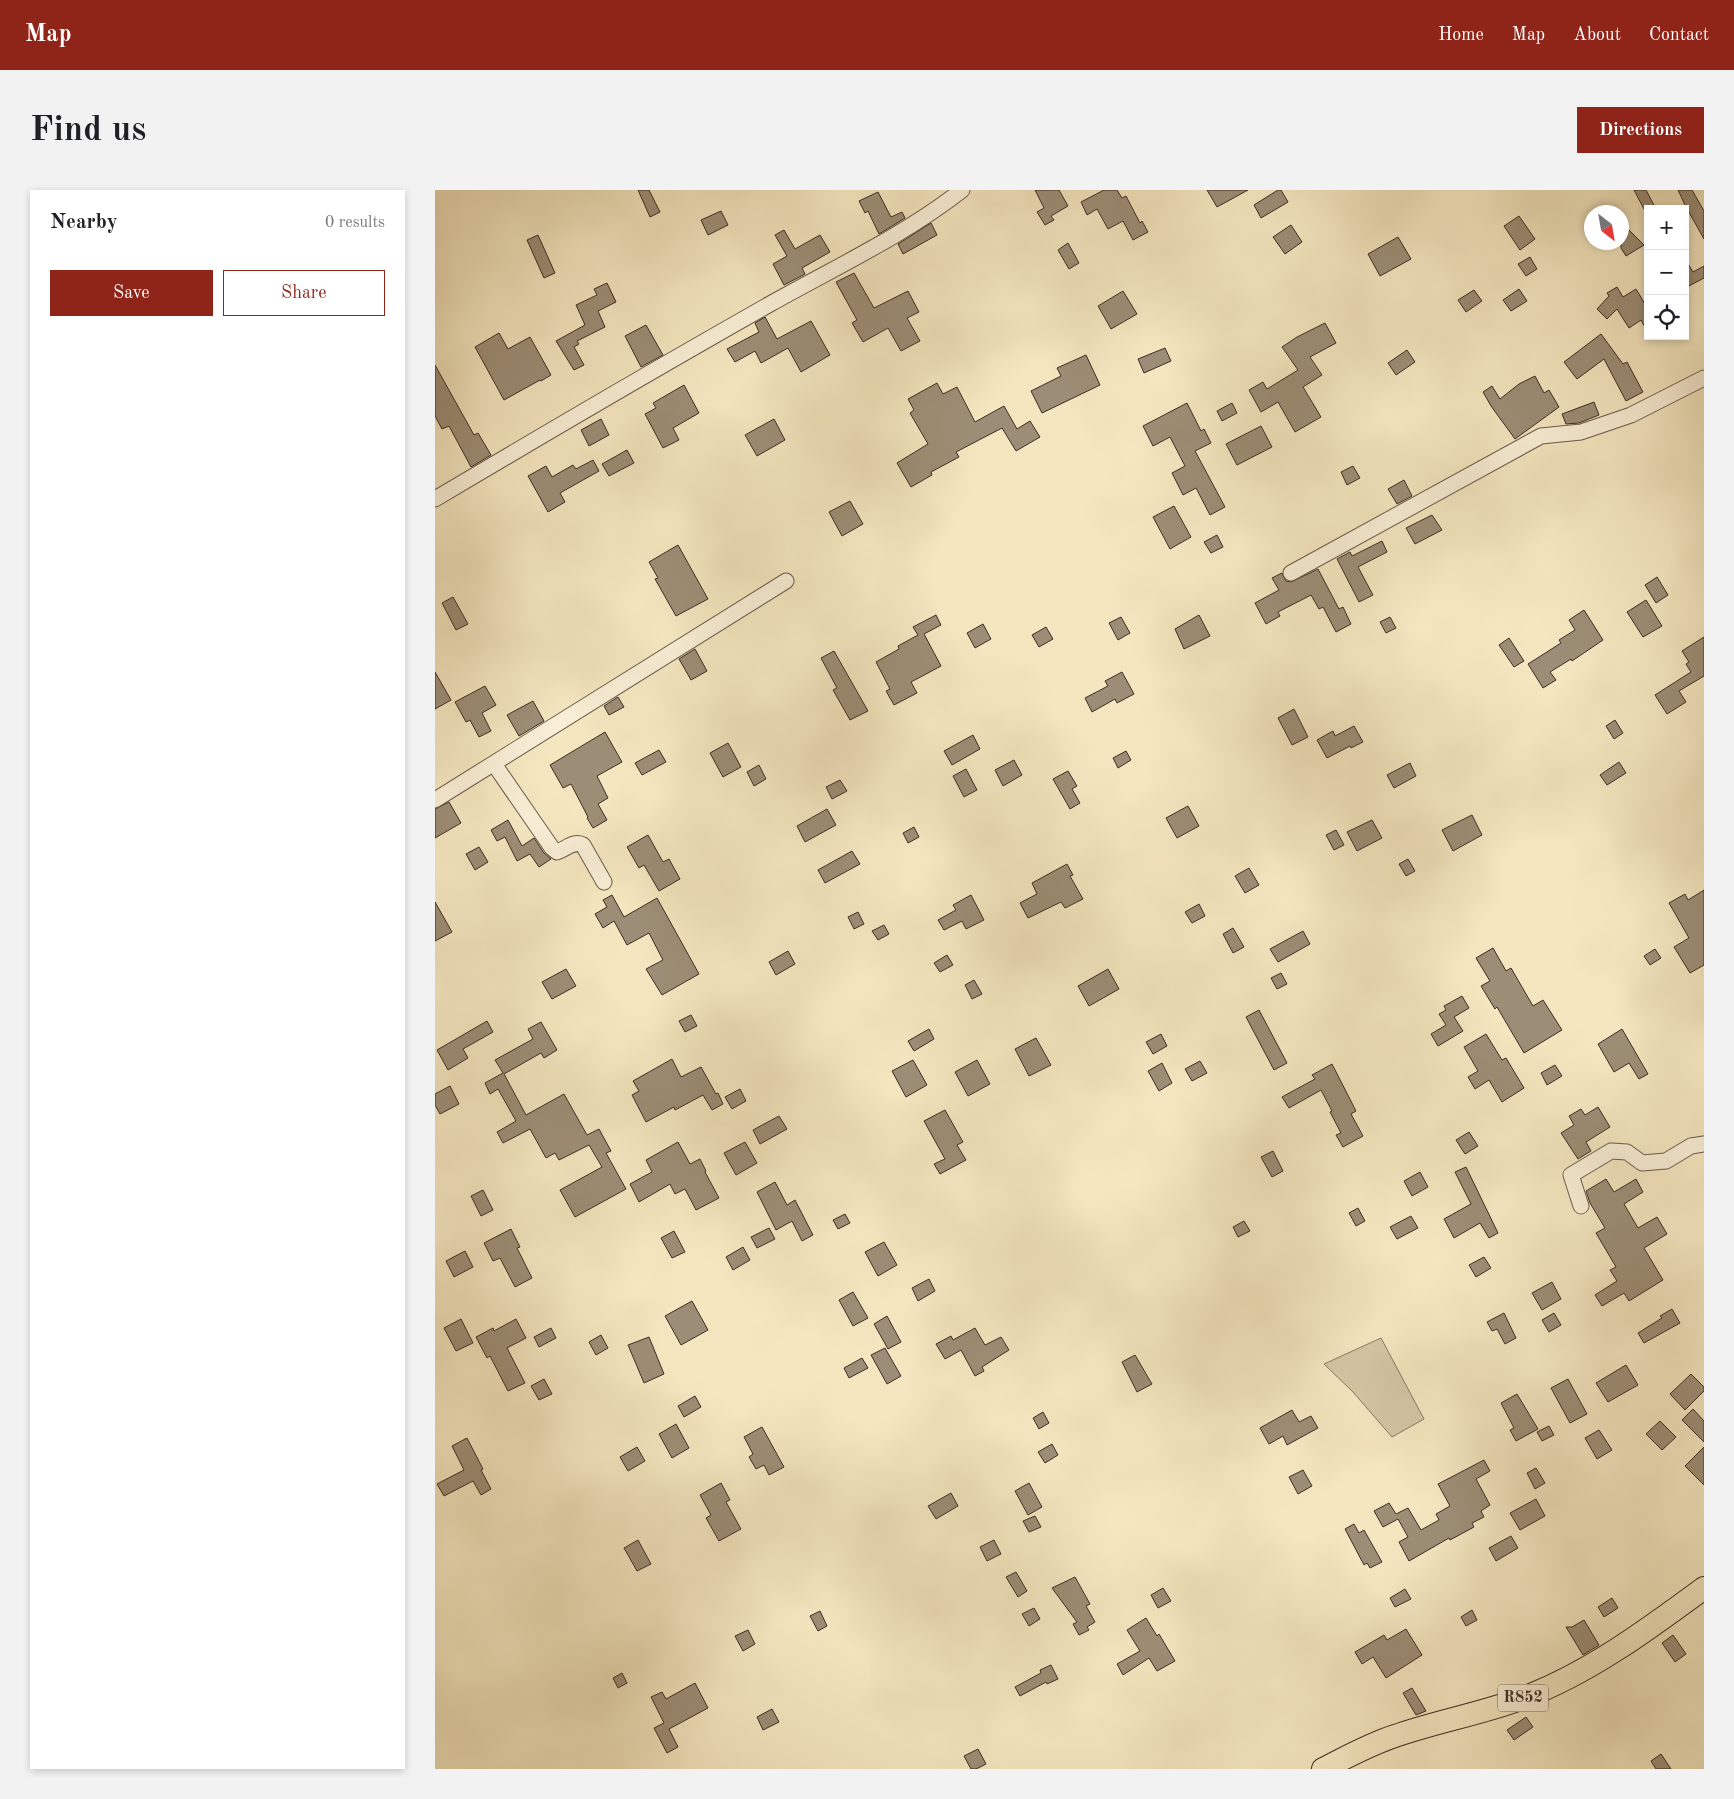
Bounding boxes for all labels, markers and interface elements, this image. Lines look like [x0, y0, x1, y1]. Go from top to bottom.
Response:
text: Map [25, 23, 72, 47]
text: Home [1438, 26, 1484, 44]
text: Map [1512, 26, 1545, 44]
text: About [1573, 26, 1621, 44]
text: Contact [1649, 26, 1709, 44]
button: Directions [1577, 107, 1704, 153]
text: Find us [30, 113, 146, 148]
north arrow [1584, 205, 1629, 250]
map controls [1644, 205, 1689, 340]
button: + [1644, 205, 1689, 250]
text: Nearby [50, 212, 118, 233]
text: 0 results [325, 215, 385, 231]
button: − [1644, 250, 1689, 295]
button: Save [50, 270, 213, 316]
button: Share [223, 270, 385, 316]
button: locate [1644, 295, 1689, 340]
road number: R852 [1498, 1685, 1548, 1712]

